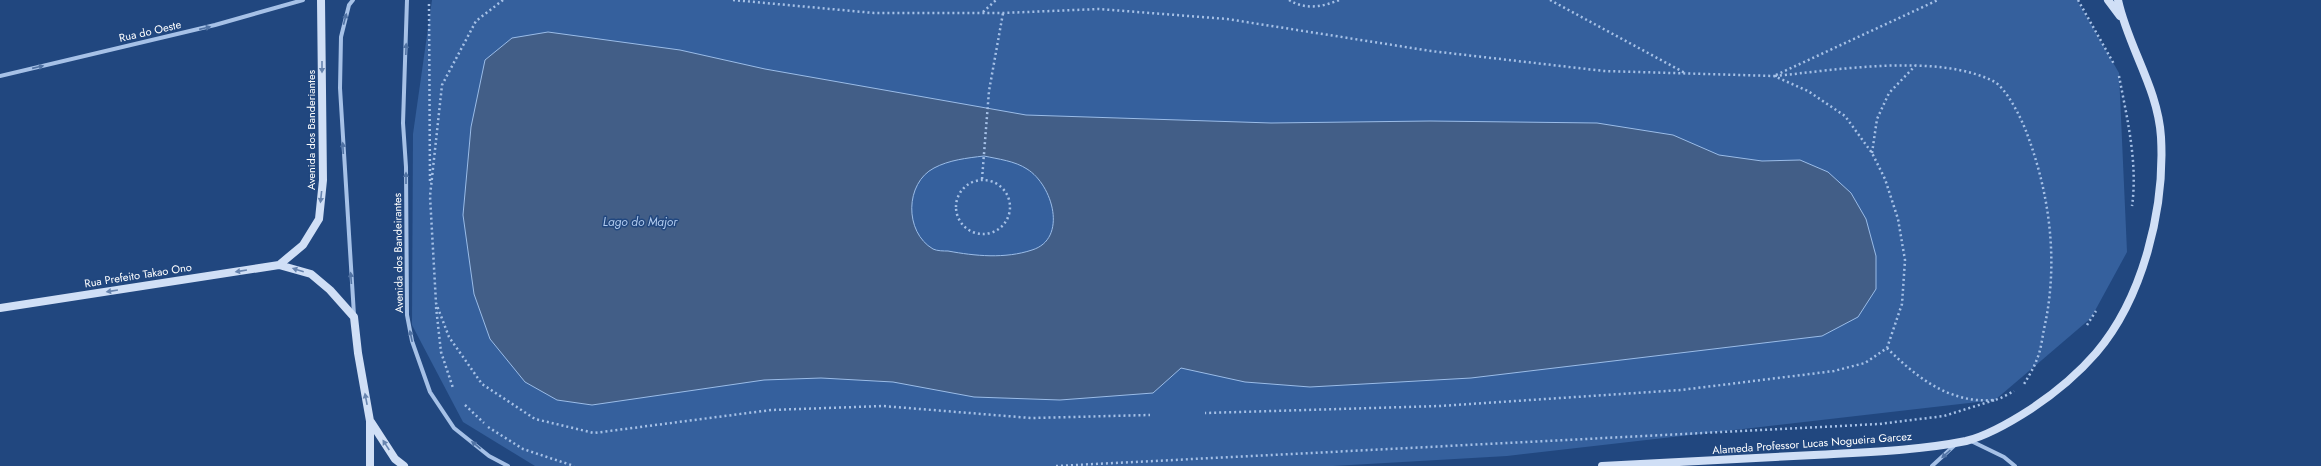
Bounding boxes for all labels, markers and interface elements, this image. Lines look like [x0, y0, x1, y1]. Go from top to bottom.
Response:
one-way arrow [343, 13, 349, 25]
street label: Rua do Oeste [117, 16, 183, 46]
one-way arrow [199, 24, 212, 30]
one-way arrow [402, 43, 409, 55]
one-way arrow [319, 61, 325, 74]
one-way arrow [32, 63, 44, 69]
street label: Avenida dos Banderiantes [303, 69, 319, 190]
one-way arrow [340, 142, 347, 154]
one-way arrow [403, 171, 409, 184]
one-way arrow [318, 191, 324, 203]
street label: Avenida dos Bandeirantes [389, 192, 407, 313]
water label: Lago do Major [603, 213, 678, 231]
street label: Rua Prefeito Takao Ono [83, 259, 193, 291]
one-way arrow [291, 267, 303, 273]
one-way arrow [235, 268, 247, 274]
one-way arrow [348, 272, 355, 284]
one-way arrow [106, 288, 118, 294]
one-way arrow [408, 330, 414, 342]
one-way arrow [363, 393, 369, 406]
street label: Alameda Professor Lucas Nogueira Garcez [1712, 428, 1912, 458]
one-way arrow [382, 440, 390, 450]
one-way arrow [470, 441, 481, 450]
one-way arrow [1941, 449, 1951, 458]

